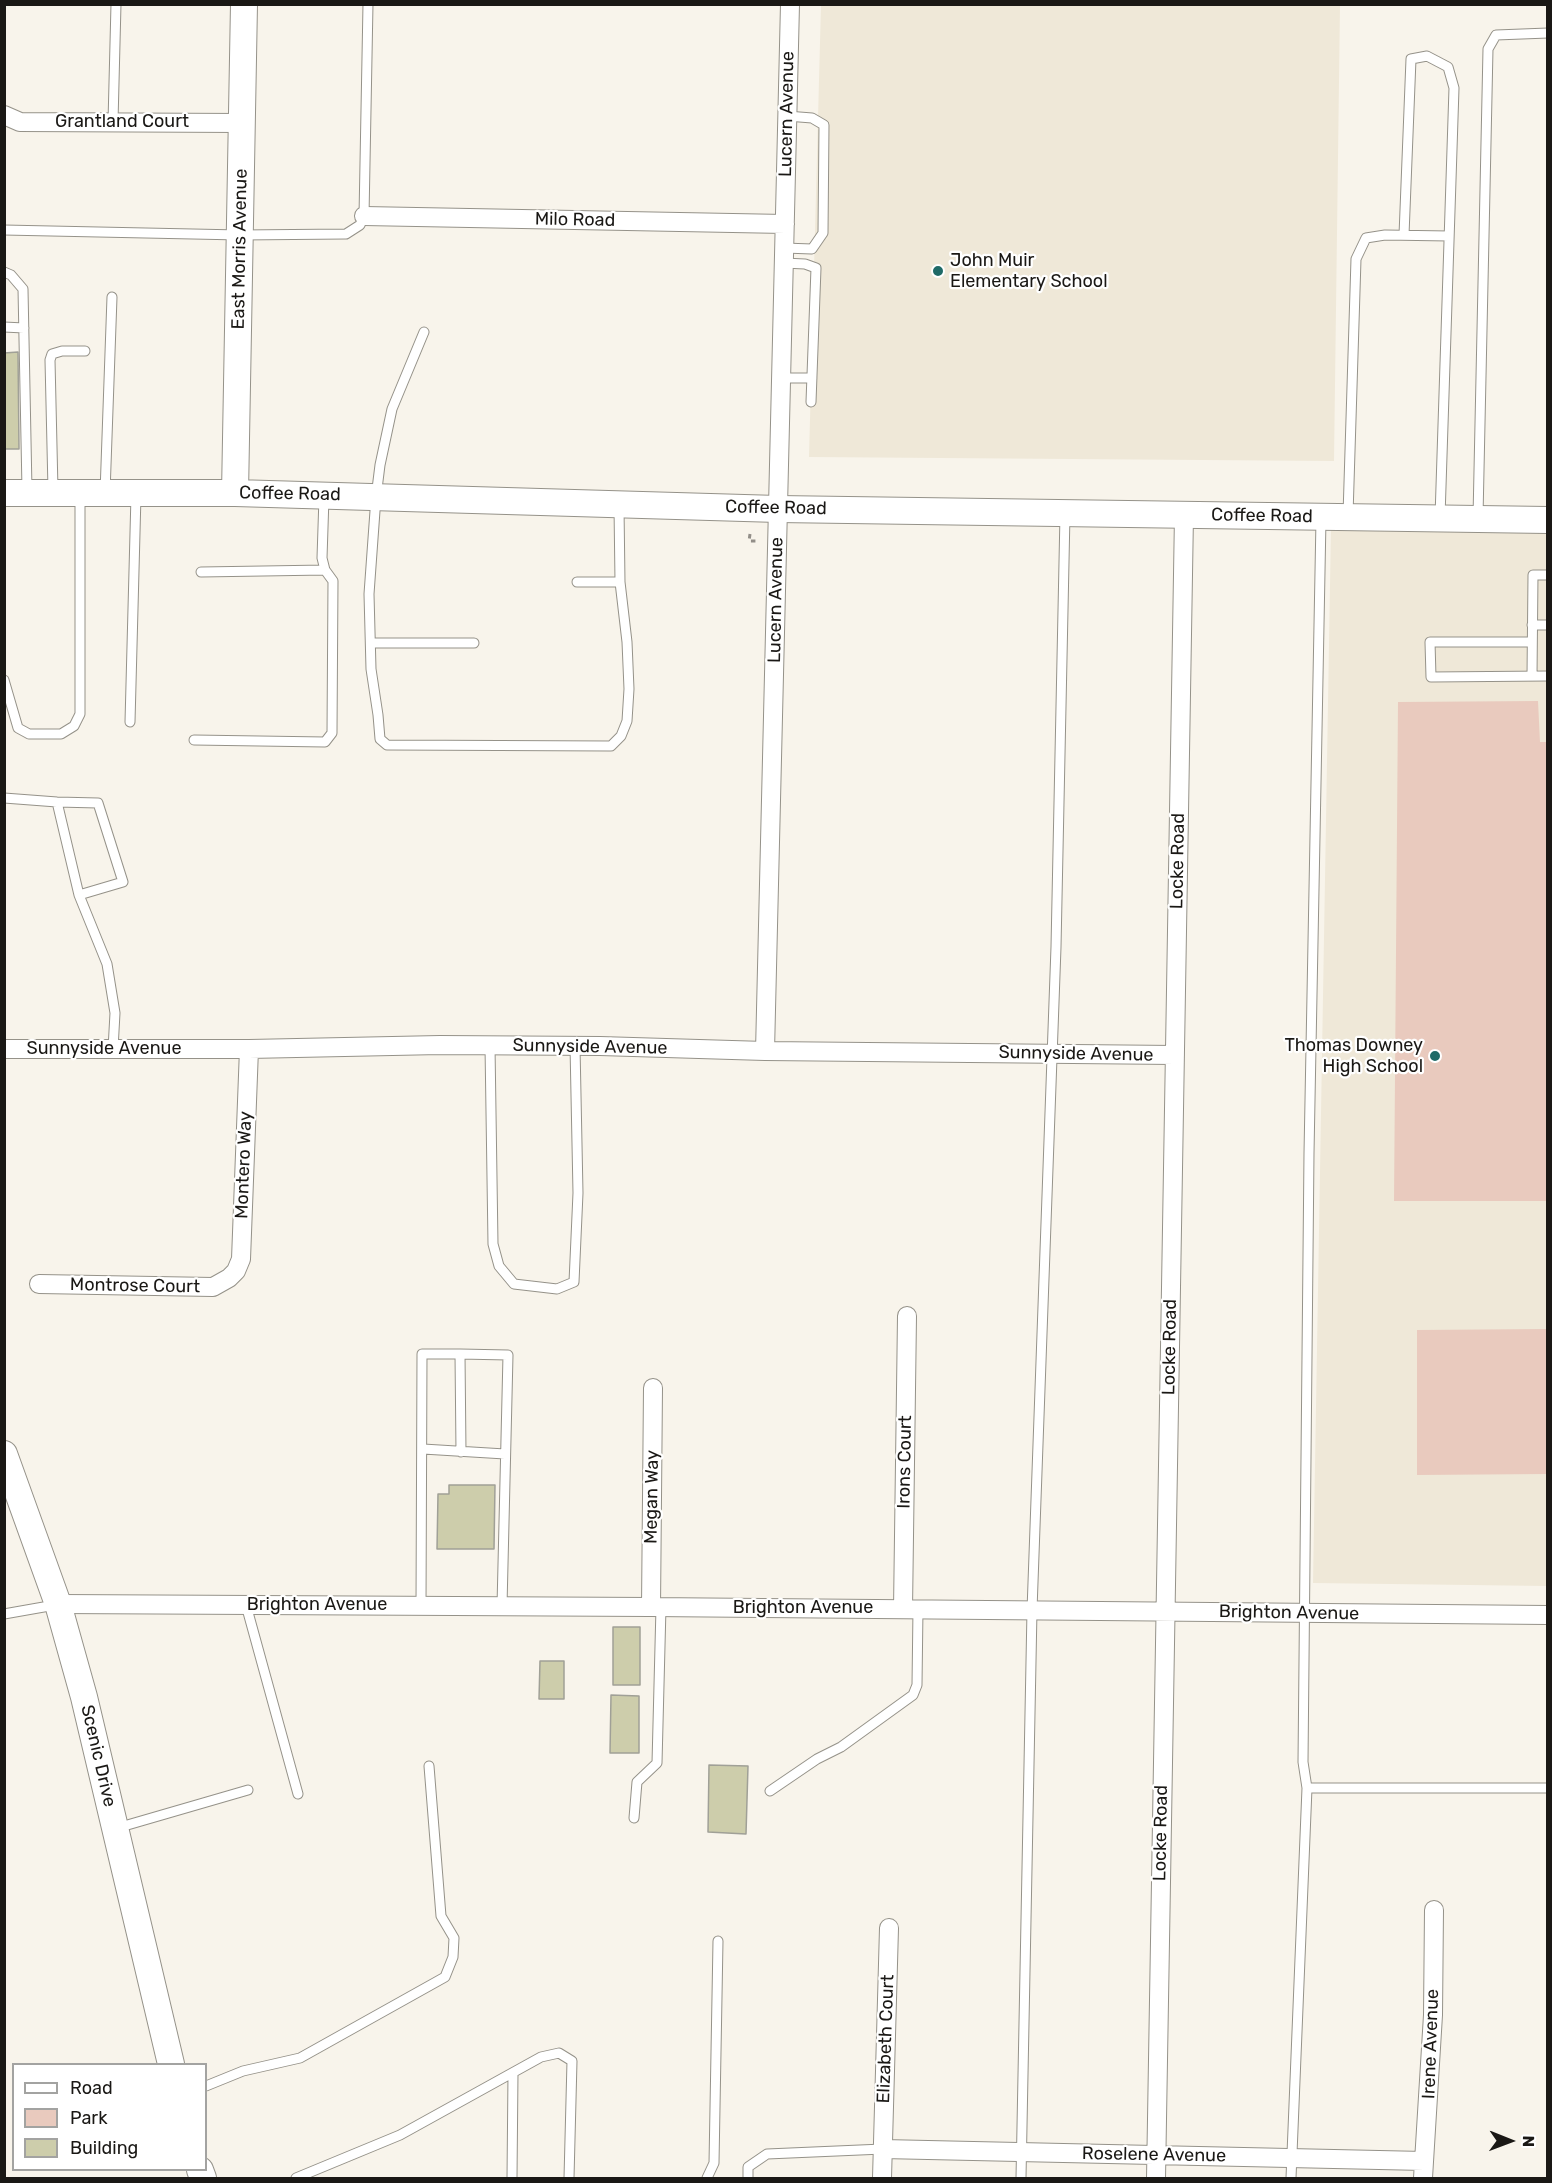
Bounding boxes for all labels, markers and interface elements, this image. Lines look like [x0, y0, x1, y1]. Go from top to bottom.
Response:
street label: Lucern Avenue [775, 51, 799, 177]
street label: Grantland Court [55, 111, 189, 133]
street label: East Morris Avenue [228, 168, 252, 330]
street label: Milo Road [535, 208, 615, 232]
place label: John Muir Elementary School [950, 250, 1108, 292]
marker: John Muir Elementary School [931, 264, 945, 278]
street label: Coffee Road [239, 482, 341, 506]
street label: Coffee Road [725, 496, 827, 520]
street label: Coffee Road [1211, 504, 1313, 528]
street label: Lucern Avenue [764, 537, 788, 663]
street label: Locke Road [1166, 813, 1190, 909]
street label: Sunnyside Avenue [512, 1035, 668, 1059]
place label: Thomas Downey High School [1285, 1035, 1423, 1078]
street label: Sunnyside Avenue [27, 1038, 181, 1060]
street label: Sunnyside Avenue [998, 1042, 1154, 1066]
marker: Thomas Downey High School [1428, 1049, 1442, 1063]
street label: Montero Way [231, 1111, 257, 1219]
street label: Montrose Court [70, 1274, 200, 1298]
street label: Locke Road [1158, 1299, 1182, 1395]
street label: Irons Court [893, 1415, 917, 1509]
street label: Megan Way [640, 1450, 664, 1544]
street label: Brighton Avenue [247, 1594, 387, 1616]
street label: Brighton Avenue [733, 1597, 873, 1619]
street label: Brighton Avenue [1219, 1601, 1359, 1625]
street label: Scenic Drive [76, 1703, 120, 1809]
street label: Locke Road [1149, 1785, 1173, 1881]
street label: Elizabeth Court [873, 1974, 899, 2104]
street label: Irene Avenue [1418, 1989, 1444, 2099]
legend [12, 2063, 207, 2171]
text: Road [70, 2077, 113, 2099]
text: Park [70, 2107, 107, 2129]
north arrow [1480, 2111, 1540, 2171]
text: N [1519, 2135, 1538, 2147]
text: Building [70, 2137, 138, 2159]
street label: Roselene Avenue [1082, 2143, 1226, 2167]

